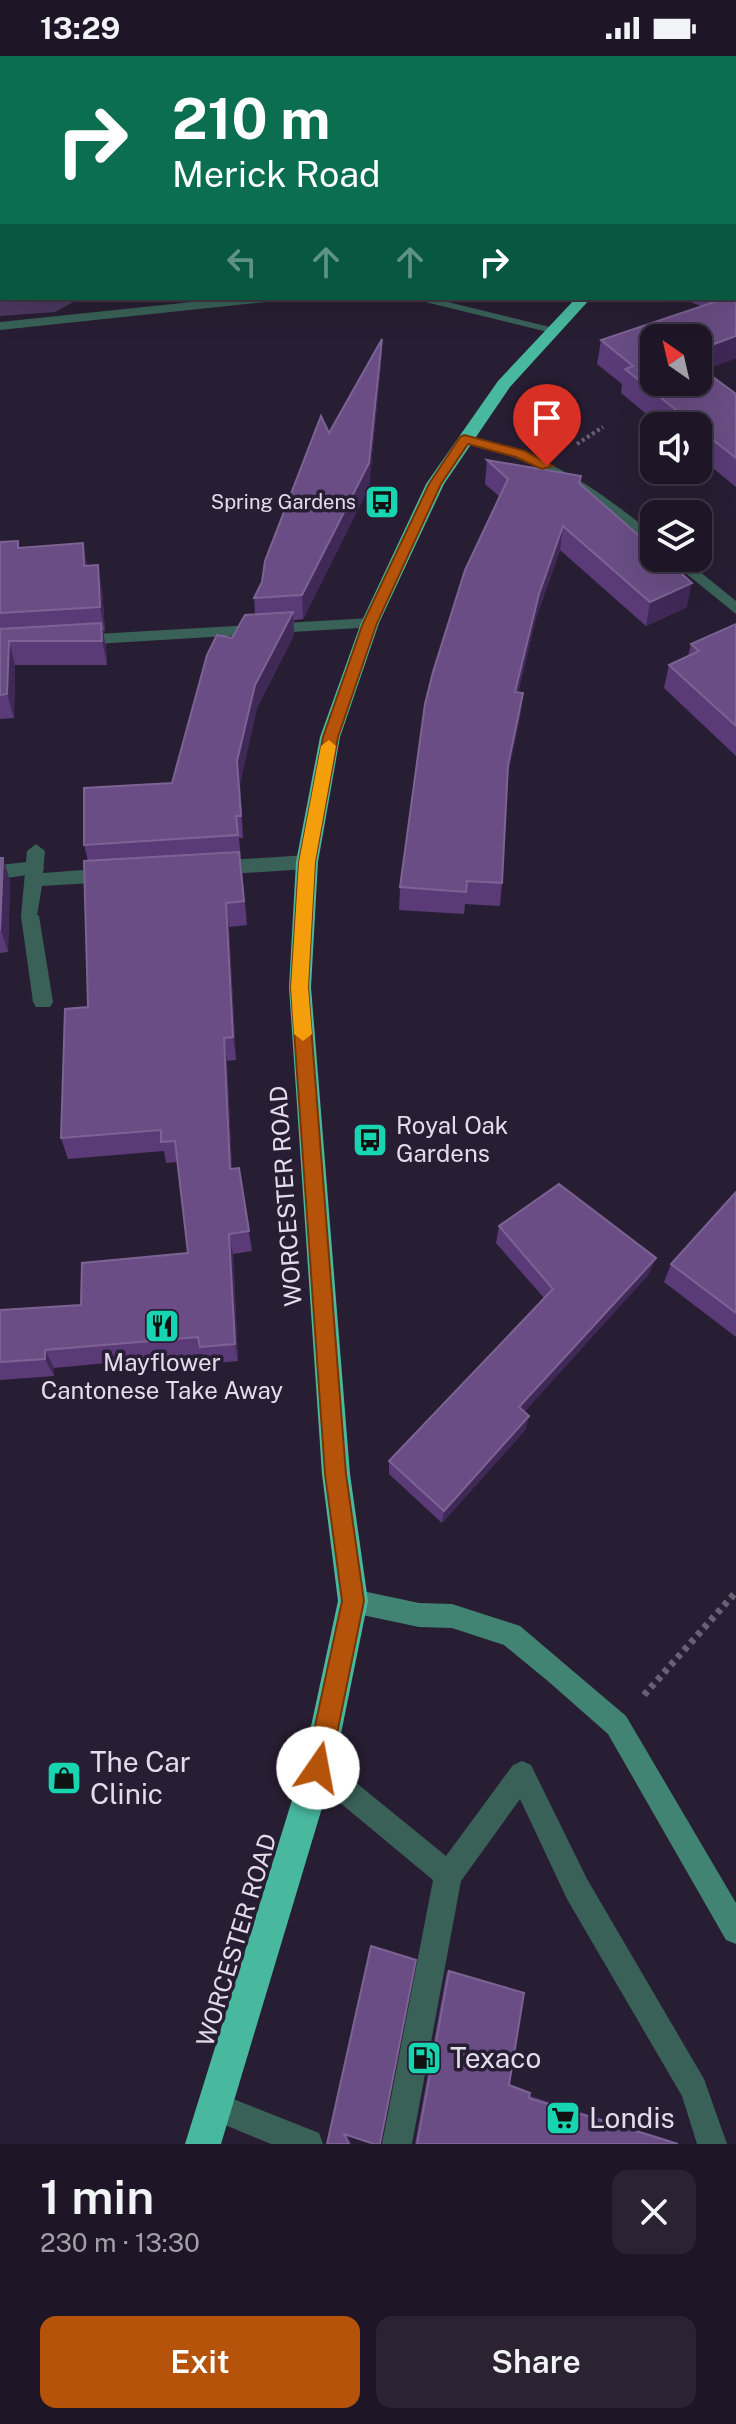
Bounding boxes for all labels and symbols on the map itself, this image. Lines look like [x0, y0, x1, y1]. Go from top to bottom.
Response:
north arrow [640, 324, 712, 396]
pin [513, 384, 581, 466]
bus stop icon: Spring Gardens [363, 483, 401, 521]
place label: Spring Gardens [211, 490, 356, 514]
street label: WORCESTER ROAD [263, 1085, 307, 1307]
place label: Royal Oak Gardens [396, 1111, 508, 1167]
bus stop icon: Royal Oak Gardens [351, 1121, 389, 1159]
restaurant icon: Mayflower Cantonese Take Away [143, 1307, 181, 1345]
place label: Mayflower Cantonese Take Away [41, 1348, 283, 1404]
position arrow [276, 1726, 360, 1810]
place label: The Car Clinic [90, 1745, 191, 1810]
shop icon: The Car Clinic [45, 1759, 83, 1797]
street label: WORCESTER ROAD [190, 1830, 282, 2050]
fuel station icon: Texaco [405, 2039, 443, 2077]
place label: Texaco [450, 2041, 541, 2074]
supermarket icon: Londis [544, 2099, 582, 2137]
place label: Londis [589, 2101, 675, 2134]

